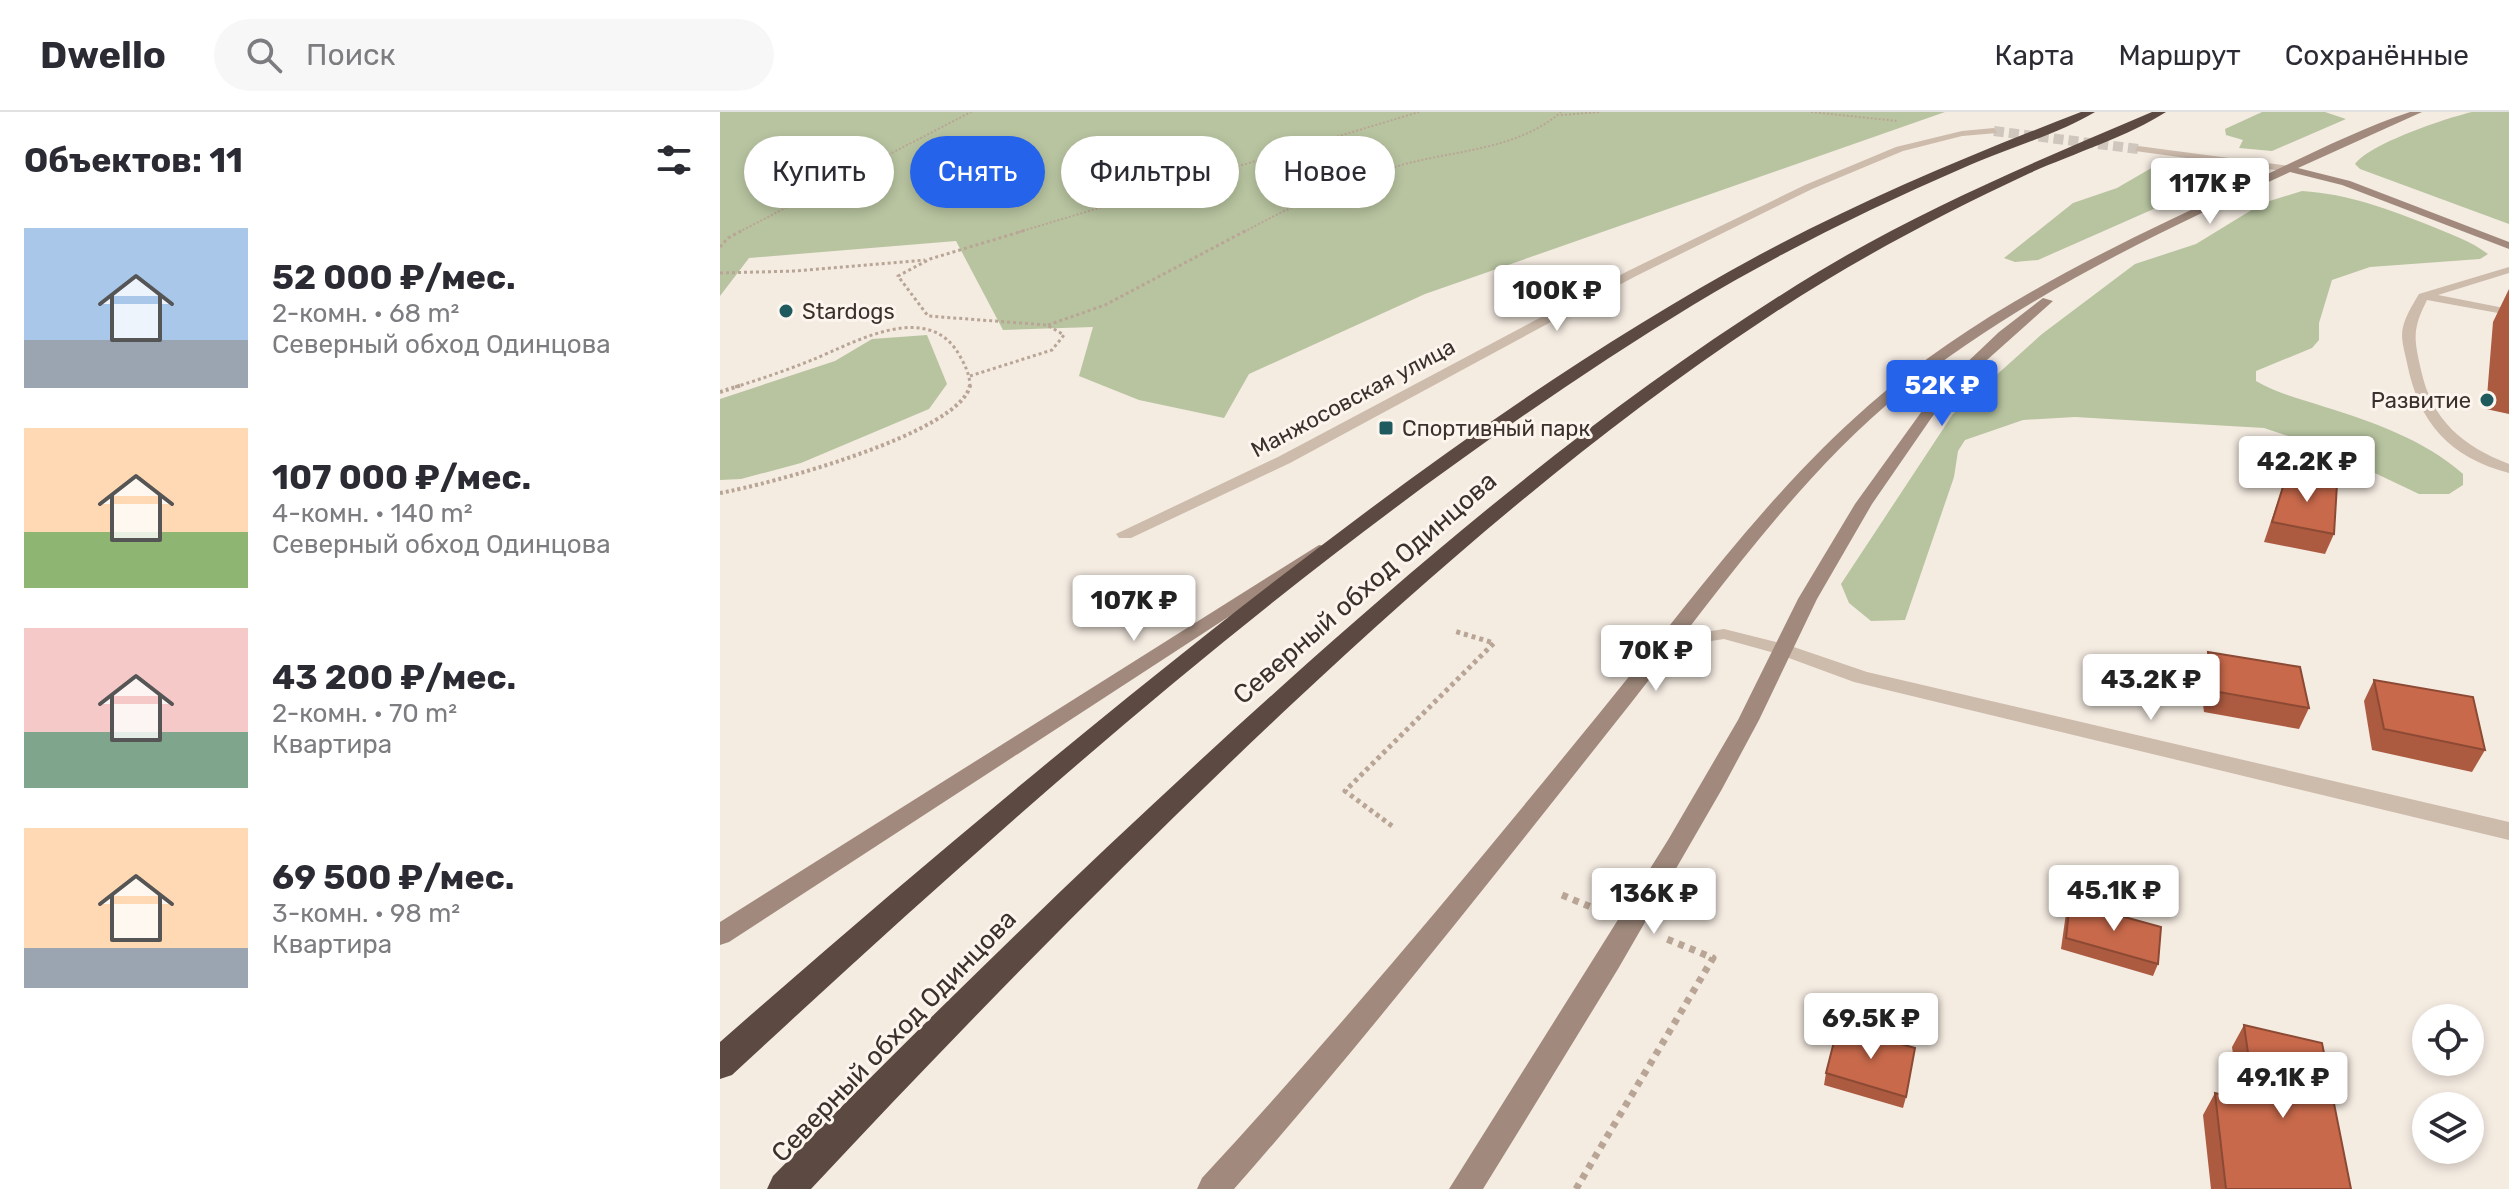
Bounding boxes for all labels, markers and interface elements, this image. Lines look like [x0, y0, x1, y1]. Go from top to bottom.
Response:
search box [214, 19, 774, 91]
text: Dwello [40, 32, 166, 78]
icon: search [242, 33, 286, 77]
text: Поиск [306, 37, 396, 73]
text: Карта [1995, 39, 2074, 72]
text: Маршрут [2118, 39, 2241, 72]
text: Сохранённые [2285, 39, 2469, 72]
chip: Купить [744, 136, 894, 208]
chip: Снять [910, 136, 1045, 208]
chip: Фильтры [1061, 136, 1239, 208]
chip: Новое [1255, 136, 1395, 208]
icon: filters [652, 138, 696, 182]
text: Объектов: 11 [24, 140, 243, 181]
pin: 117K ₽ [2145, 158, 2275, 226]
text: 117K ₽ [2169, 168, 2251, 199]
text: 52 000 ₽/мес. [272, 257, 516, 298]
icon: home [88, 260, 184, 356]
pin: 100K ₽ [1492, 265, 1622, 333]
text: 100K ₽ [1512, 275, 1602, 306]
text: 2-комн. · 68 m² [272, 298, 459, 329]
place label: Stardogs [802, 298, 895, 325]
marker: Stardogs [777, 302, 795, 320]
text: Северный обход Одинцова [272, 329, 611, 360]
street label: Манжосовская улица [1246, 333, 1460, 463]
pin: 52K ₽ [1886, 360, 1998, 428]
text: 52K ₽ [1904, 370, 1980, 401]
place label: Развитие [2371, 387, 2471, 414]
marker: Развитие [2478, 391, 2496, 409]
place label: Спортивный парк [1402, 415, 1590, 442]
marker: Спортивный парк [1377, 419, 1395, 437]
pin: 42.2K ₽ [2233, 436, 2381, 504]
text: 42.2K ₽ [2257, 446, 2357, 477]
text: 107 000 ₽/мес. [272, 457, 531, 498]
icon: home [88, 460, 184, 556]
street label: Северный обход Одинцова [1227, 465, 1503, 711]
text: 4-комн. · 140 m² [272, 498, 473, 529]
text: Северный обход Одинцова [272, 529, 611, 560]
pin: 107K ₽ [1069, 575, 1199, 643]
text: 107K ₽ [1091, 585, 1177, 616]
pin: 70K ₽ [1600, 625, 1712, 693]
text: 70K ₽ [1619, 635, 1693, 666]
pin: 43.2K ₽ [2077, 654, 2225, 722]
text: 43 200 ₽/мес. [272, 657, 516, 698]
icon: home [88, 660, 184, 756]
text: 43.2K ₽ [2101, 664, 2201, 695]
text: 2-комн. · 70 m² [272, 698, 457, 729]
text: Квартира [272, 729, 392, 760]
text: 69 500 ₽/мес. [272, 857, 514, 898]
icon: home [88, 860, 184, 956]
pin: 45.1K ₽ [2040, 865, 2188, 933]
pin: 136K ₽ [1589, 868, 1719, 936]
text: 45.1K ₽ [2067, 875, 2161, 906]
text: 136K ₽ [1610, 878, 1698, 909]
text: 3-комн. · 98 m² [272, 898, 460, 929]
street label: Северный обход Одинцова [765, 903, 1023, 1169]
text: Квартира [272, 929, 392, 960]
pin: 69.5K ₽ [1797, 993, 1945, 1061]
text: 69.5K ₽ [1822, 1003, 1920, 1034]
map controls [2412, 1004, 2484, 1164]
button: locate [2412, 1004, 2484, 1076]
pin: 49.1K ₽ [2209, 1052, 2357, 1120]
text: 49.1K ₽ [2236, 1062, 2330, 1093]
button: layers [2412, 1092, 2484, 1164]

